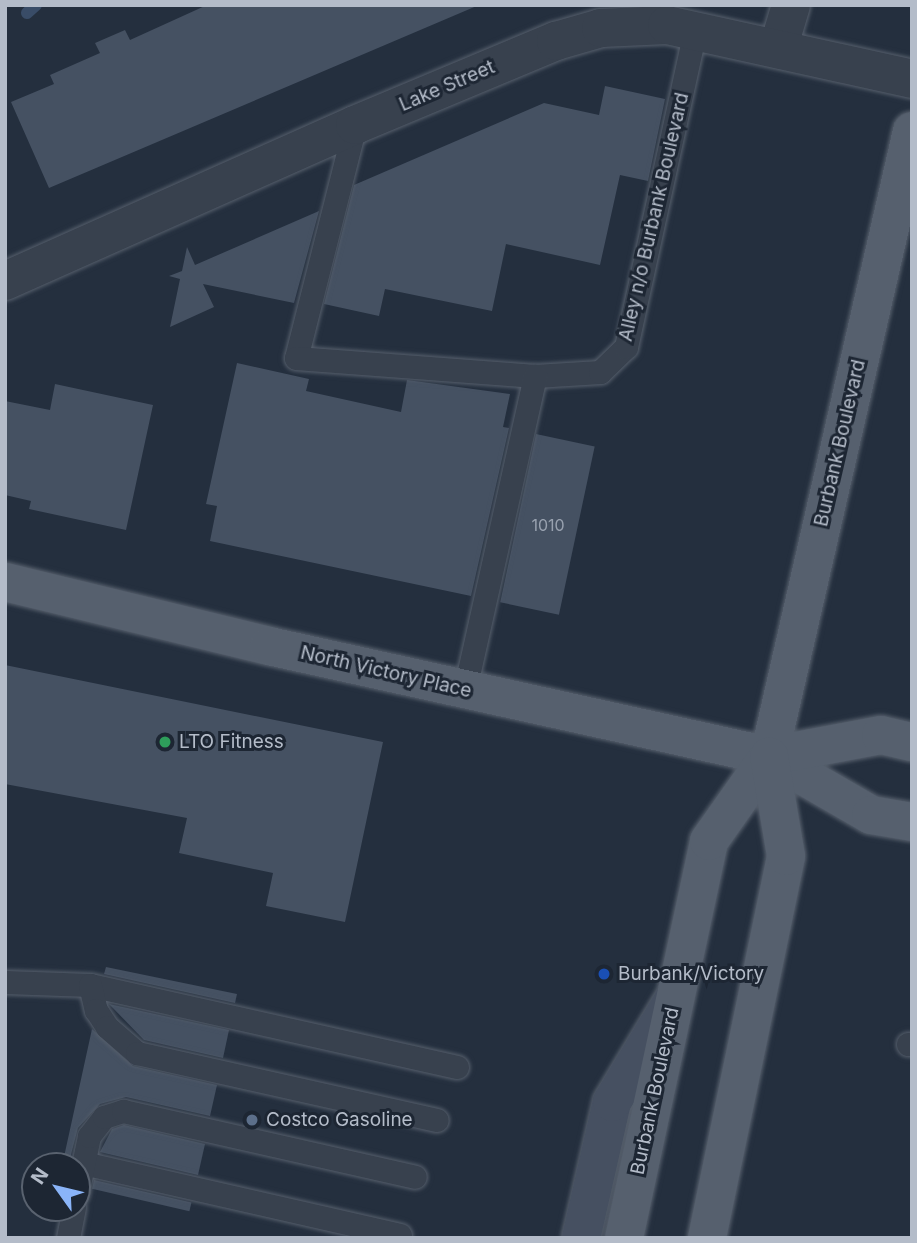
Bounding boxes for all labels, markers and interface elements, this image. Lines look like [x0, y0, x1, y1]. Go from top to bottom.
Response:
street label: Lake Street [396, 56, 498, 116]
street label: Alley n/o Burbank Boulevard [614, 90, 694, 344]
street label: Burbank Boulevard [810, 357, 870, 529]
house number: 1010 [531, 515, 565, 535]
street label: North Victory Place [298, 641, 474, 703]
place label: LTO Fitness [179, 731, 284, 753]
marker: LTO Fitness [157, 734, 173, 750]
place label: Burbank/Victory [618, 963, 764, 985]
marker: Burbank/Victory [596, 966, 612, 982]
street label: Burbank Boulevard [626, 1005, 684, 1177]
place label: Costco Gasoline [266, 1109, 413, 1131]
marker: Costco Gasoline [244, 1112, 260, 1128]
north arrow [21, 1152, 91, 1222]
text: N [26, 1164, 53, 1189]

